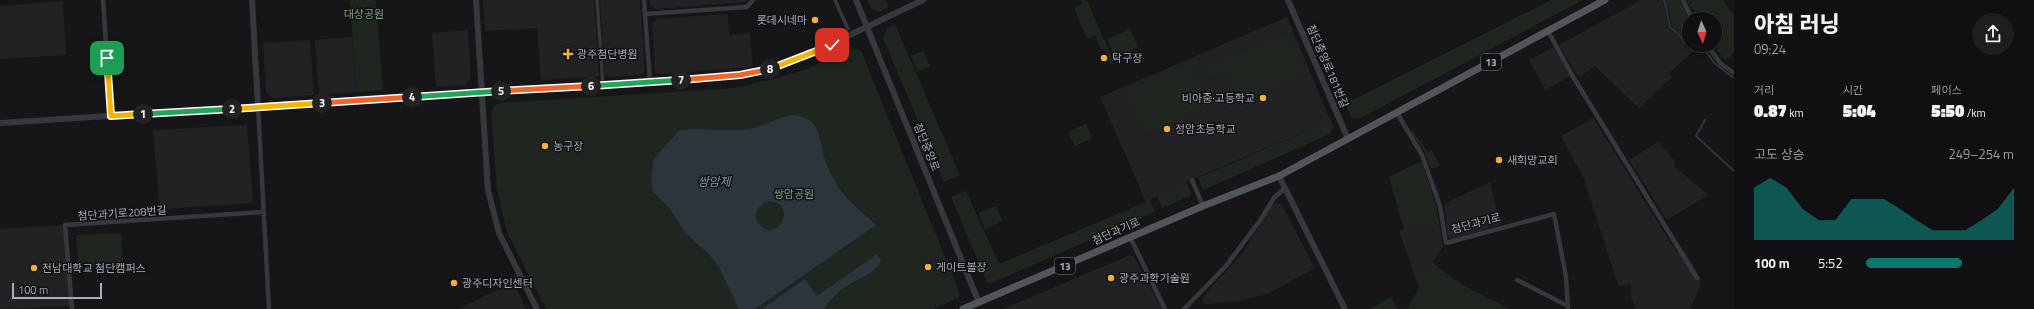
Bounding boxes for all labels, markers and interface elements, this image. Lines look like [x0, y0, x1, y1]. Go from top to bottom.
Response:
park label: 대상공원 [344, 6, 384, 22]
text: 아침 러닝 [1754, 7, 1840, 41]
place label: 롯데시네마 [756, 12, 807, 28]
north arrow [1682, 12, 1722, 52]
map controls [1682, 12, 1722, 52]
button: share [1972, 13, 2014, 55]
marker: 롯데시네마 [810, 15, 820, 25]
street label: 첨단중앙로181번길 [1303, 22, 1353, 110]
pin [815, 28, 849, 62]
icon: check [821, 34, 843, 56]
text: 09:24 [1754, 39, 1786, 59]
pin [90, 41, 124, 75]
place label: 광주첨단병원 [577, 46, 638, 62]
icon: arrive [96, 47, 118, 69]
marker: 광주첨단병원 [562, 48, 574, 60]
place label: 탁구장 [1112, 50, 1142, 66]
marker: 탁구장 [1099, 53, 1109, 63]
road number: 13 [1481, 54, 1501, 70]
pin: 8 [760, 59, 780, 79]
text: 8 [767, 61, 773, 77]
pin: 7 [671, 70, 691, 90]
text: 7 [678, 72, 684, 88]
pin: 6 [581, 76, 601, 96]
text: 6 [588, 78, 594, 94]
pin: 5 [491, 81, 511, 101]
text: 거리 [1754, 82, 1774, 98]
text: 시간 [1843, 82, 1863, 98]
text: 페이스 [1931, 82, 1962, 98]
text: 5 [498, 83, 504, 99]
pin: 4 [402, 87, 422, 107]
text: 4 [409, 89, 415, 105]
place label: 비아중·고등학교 [1182, 90, 1255, 106]
pin: 3 [312, 93, 332, 113]
marker: 비아중·고등학교 [1258, 93, 1268, 103]
text: 3 [319, 95, 325, 111]
text: 0.87 [1754, 98, 1787, 124]
text: 5:04 [1843, 98, 1876, 124]
text: 5:50 [1931, 98, 1964, 124]
pin: 2 [222, 99, 242, 119]
text: 2 [229, 101, 235, 117]
pin: 1 [133, 104, 153, 124]
text: km [1787, 105, 1804, 121]
text: /km [1964, 105, 1986, 121]
text: 1 [140, 106, 146, 122]
street label: 첨단중앙로 [910, 121, 944, 173]
place label: 정암초등학교 [1175, 121, 1236, 137]
marker: 정암초등학교 [1162, 124, 1172, 134]
place label: 농구장 [553, 138, 583, 154]
marker: 농구장 [540, 141, 550, 151]
text: 고도 상승 [1754, 144, 1805, 164]
text: 249–254 m [1948, 144, 2014, 164]
place label: 새희망교회 [1507, 152, 1558, 168]
marker: 새희망교회 [1494, 155, 1504, 165]
water label: 쌍암제 [697, 172, 733, 191]
park label: 쌍암공원 [774, 186, 814, 202]
street label: 첨단과기로208번길 [77, 202, 167, 224]
street label: 첨단과기로 [1449, 209, 1503, 237]
street label: 첨단과기로 [1090, 213, 1142, 249]
text: 100 m [1754, 253, 1790, 273]
text: 5:52 [1818, 253, 1843, 273]
road number: 13 [1055, 258, 1075, 274]
place label: 게이트볼장 [936, 259, 987, 275]
place label: 전남대학교 첨단캠퍼스 [42, 260, 146, 276]
marker: 게이트볼장 [923, 262, 933, 272]
marker: 전남대학교 첨단캠퍼스 [29, 263, 39, 273]
place label: 광주과학기술원 [1119, 270, 1190, 286]
marker: 광주과학기술원 [1106, 273, 1116, 283]
place label: 광주디자인센터 [462, 275, 533, 291]
marker: 광주디자인센터 [449, 278, 459, 288]
scale bar [12, 281, 102, 300]
text: 100 m [18, 282, 48, 298]

